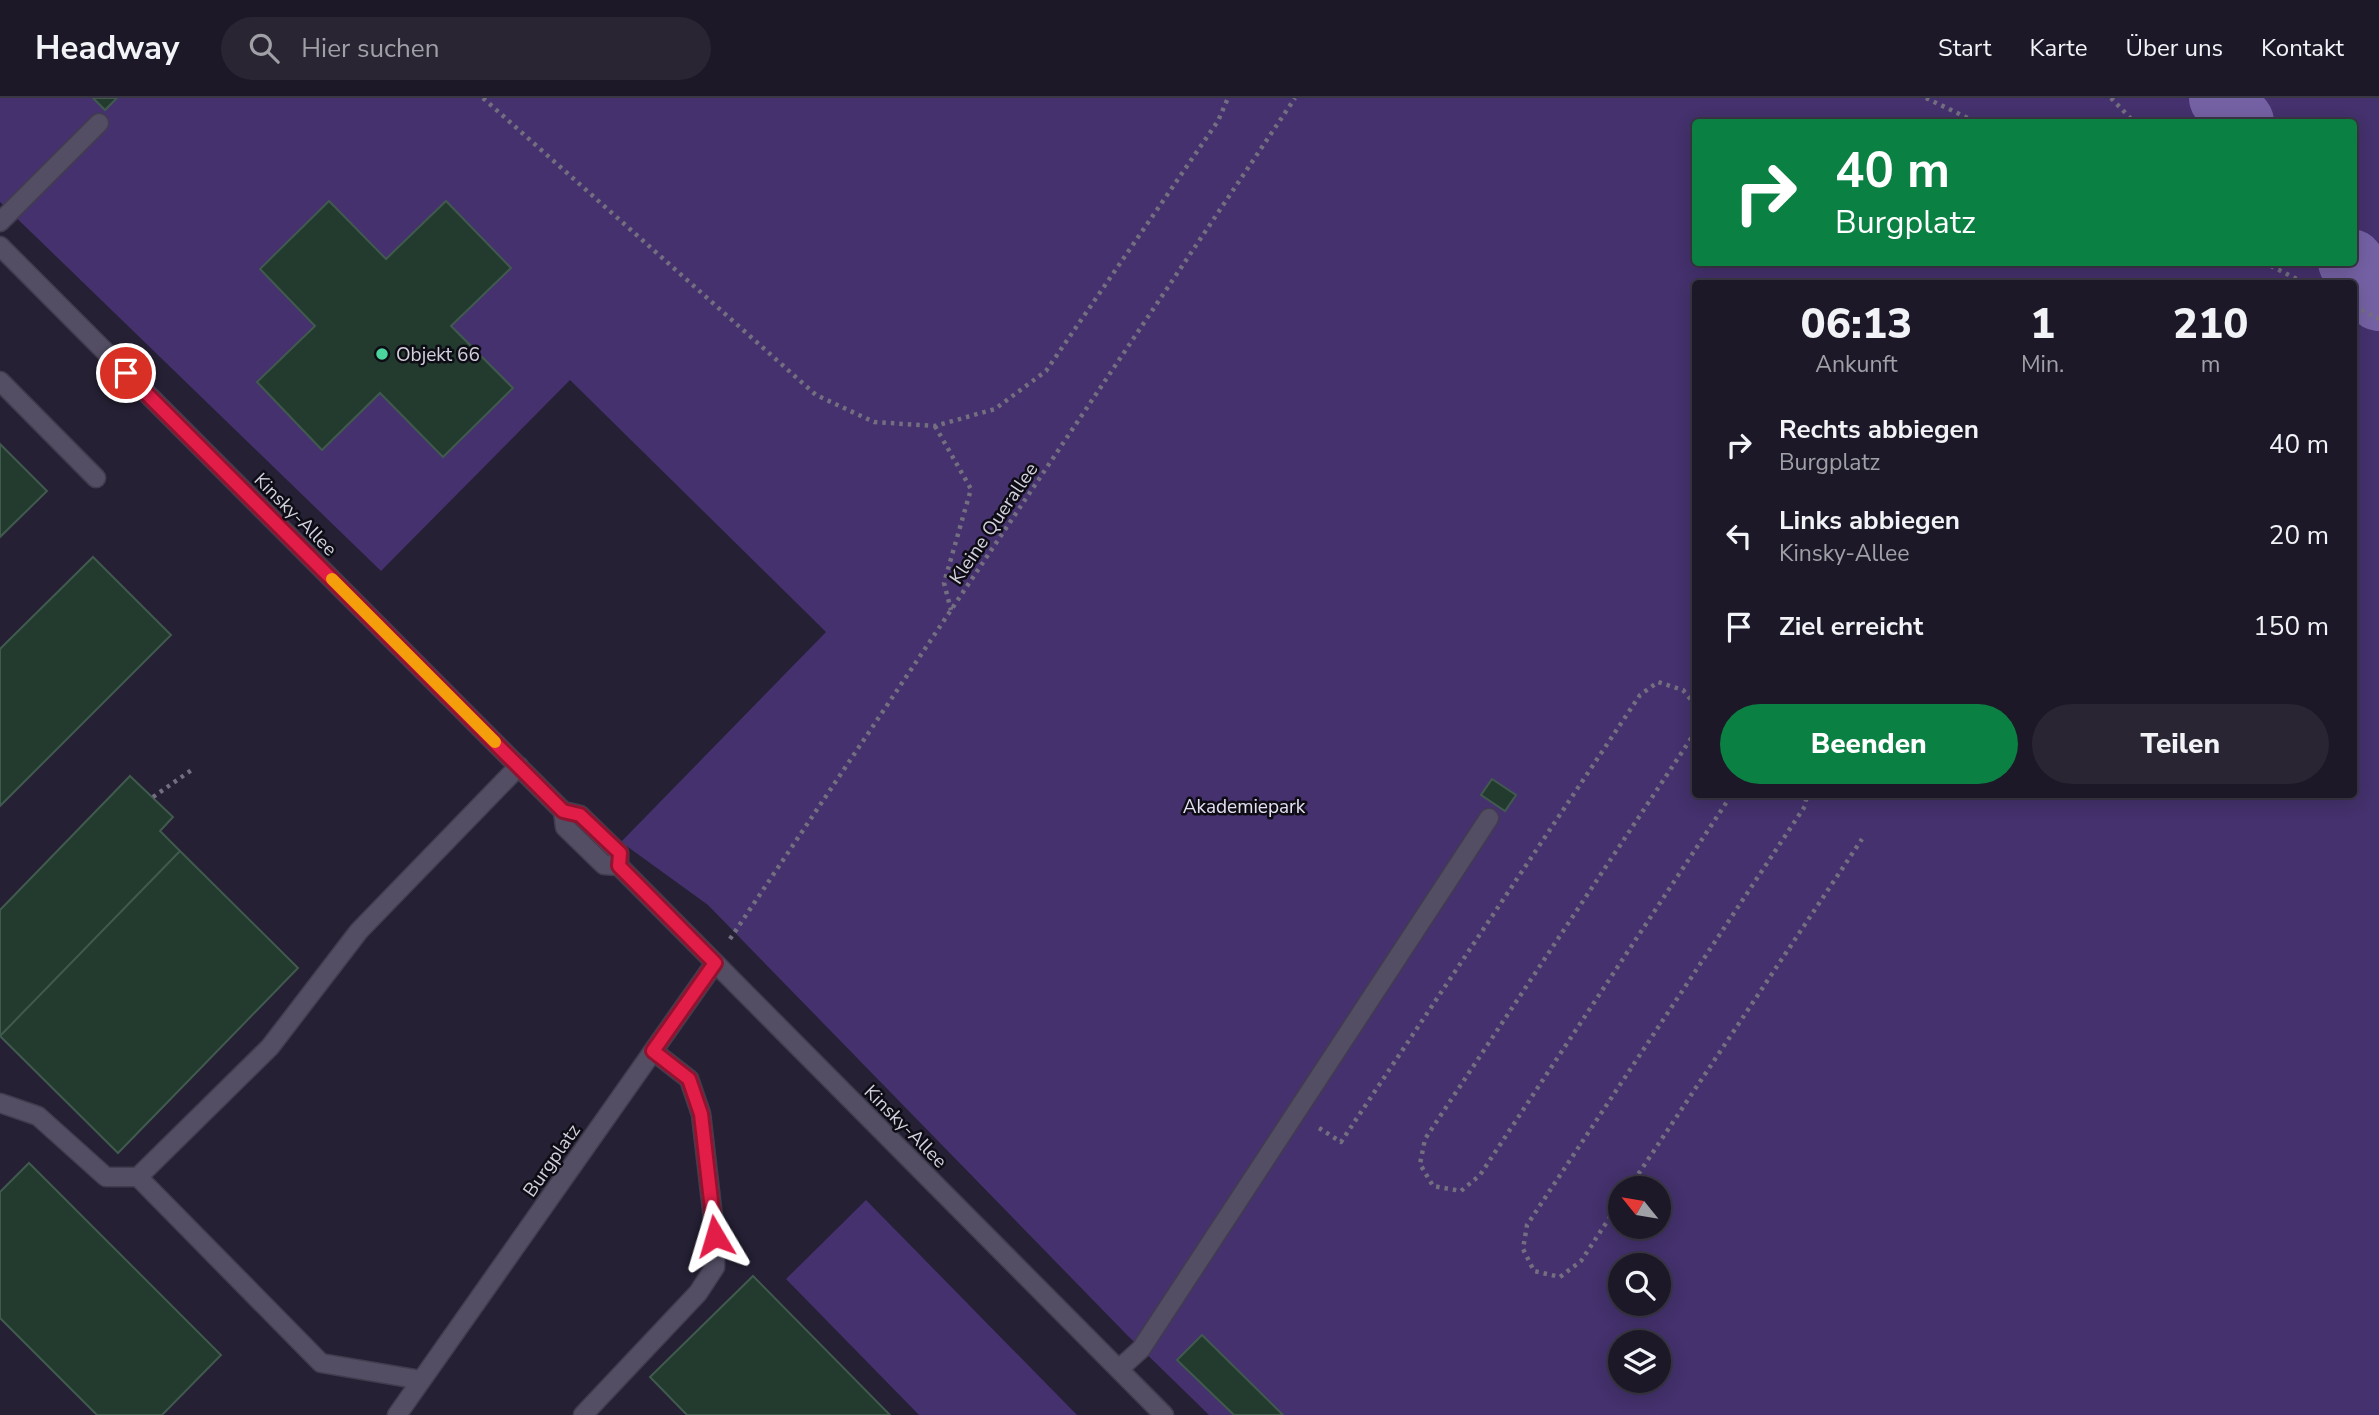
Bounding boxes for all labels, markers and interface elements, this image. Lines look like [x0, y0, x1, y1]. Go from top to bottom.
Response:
search box [221, 17, 711, 80]
text: Headway [35, 26, 179, 71]
icon: search [245, 29, 283, 67]
text: Hier suchen [301, 31, 439, 66]
text: Start [1938, 32, 1991, 64]
text: Karte [2029, 32, 2087, 64]
text: Über uns [2125, 32, 2223, 64]
text: Kontakt [2261, 32, 2344, 64]
text: 40 m [1835, 137, 1950, 204]
icon: right [1720, 147, 1811, 238]
text: Burgplatz [1835, 201, 1976, 244]
text: 06:13 [1801, 296, 1912, 353]
text: 1 [2030, 296, 2055, 353]
text: 210 [2173, 296, 2248, 353]
place label: Objekt 66 [396, 342, 480, 368]
pin [96, 343, 156, 403]
marker: Objekt 66 [374, 346, 390, 362]
text: Ankunft [1815, 349, 1898, 380]
text: Min. [2021, 349, 2064, 380]
text: m [2201, 349, 2220, 380]
icon: arrive [107, 354, 145, 392]
text: Rechts abbiegen [1779, 412, 1979, 447]
icon: right [1720, 426, 1758, 464]
text: 40 m [2269, 427, 2329, 462]
text: Burgplatz [1779, 447, 1880, 478]
street label: Kleine Querallee [944, 458, 1044, 589]
street label: Kinsky-Allee [248, 467, 343, 562]
text: Links abbiegen [1779, 503, 1960, 538]
icon: left [1720, 517, 1758, 555]
text: 20 m [2269, 518, 2329, 553]
text: Kinsky-Allee [1779, 538, 1909, 569]
icon: arrive [1720, 608, 1758, 646]
text: Ziel erreicht [1779, 609, 1923, 644]
text: 150 m [2253, 609, 2329, 644]
button: Beenden [1720, 704, 2018, 784]
button: Teilen [2032, 704, 2329, 784]
park label: Akademiepark [1183, 794, 1306, 820]
street label: Kinsky-Allee [858, 1079, 953, 1174]
street label: Burgplatz [517, 1119, 587, 1202]
north arrow [1608, 1176, 1671, 1239]
map controls [1608, 1176, 1671, 1393]
position arrow [678, 1199, 752, 1273]
button: search [1608, 1253, 1671, 1316]
button: layers [1608, 1330, 1671, 1393]

